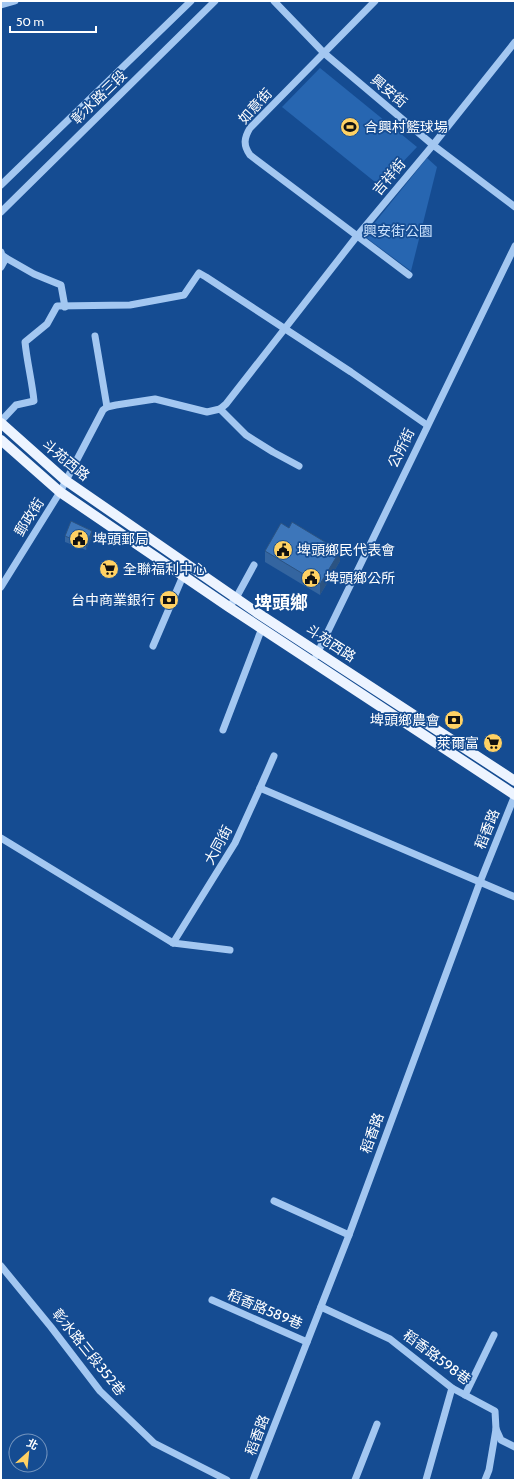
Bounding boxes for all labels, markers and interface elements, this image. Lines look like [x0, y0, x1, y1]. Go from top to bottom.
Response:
scale bar [10, 8, 96, 34]
text: 50 m [16, 14, 44, 29]
street label: 彰水路三段 [68, 66, 130, 128]
street label: 興安街 [367, 71, 411, 111]
street label: 如意街 [234, 84, 276, 128]
sports icon: 合興村籃球場 [339, 116, 361, 138]
place label: 合興村籃球場 [364, 118, 448, 136]
street label: 吉祥街 [369, 155, 409, 199]
park label: 興安街公園 [363, 222, 433, 240]
street label: 公所街 [384, 425, 418, 471]
street label: 斗苑西路 [39, 435, 93, 485]
street label: 郵政街 [10, 494, 48, 540]
public building icon: 埤頭郵局 [68, 528, 90, 550]
place label: 埤頭郵局 [93, 530, 149, 548]
public building icon: 埤頭鄉民代表會 [272, 539, 294, 561]
place label: 埤頭鄉民代表會 [297, 541, 395, 559]
supermarket icon: 全聯福利中心 [98, 558, 120, 580]
place label: 全聯福利中心 [123, 560, 207, 578]
public building icon: 埤頭鄉公所 [300, 567, 322, 589]
place label: 埤頭鄉公所 [325, 569, 395, 587]
bank icon: 台中商業銀行 [158, 589, 180, 611]
place label: 台中商業銀行 [71, 591, 155, 609]
district label: 埤頭鄉 [254, 592, 308, 614]
street label: 斗苑西路 [303, 620, 359, 666]
bank icon: 埤頭鄉農會 [443, 709, 465, 731]
place label: 埤頭鄉農會 [370, 711, 440, 729]
supermarket icon: 萊爾富 [482, 732, 504, 754]
place label: 萊爾富 [437, 734, 479, 752]
street label: 稻香路 [471, 806, 503, 852]
street label: 大同街 [200, 822, 236, 868]
street label: 稻香路 [356, 1110, 388, 1156]
street label: 稻香路589巷 [225, 1285, 305, 1333]
street label: 彰水路三段352巷 [48, 1305, 130, 1399]
street label: 稻香路598巷 [400, 1326, 474, 1388]
street label: 稻香路 [241, 1412, 273, 1458]
north arrow [8, 1433, 48, 1473]
text: 北 [24, 1435, 41, 1453]

